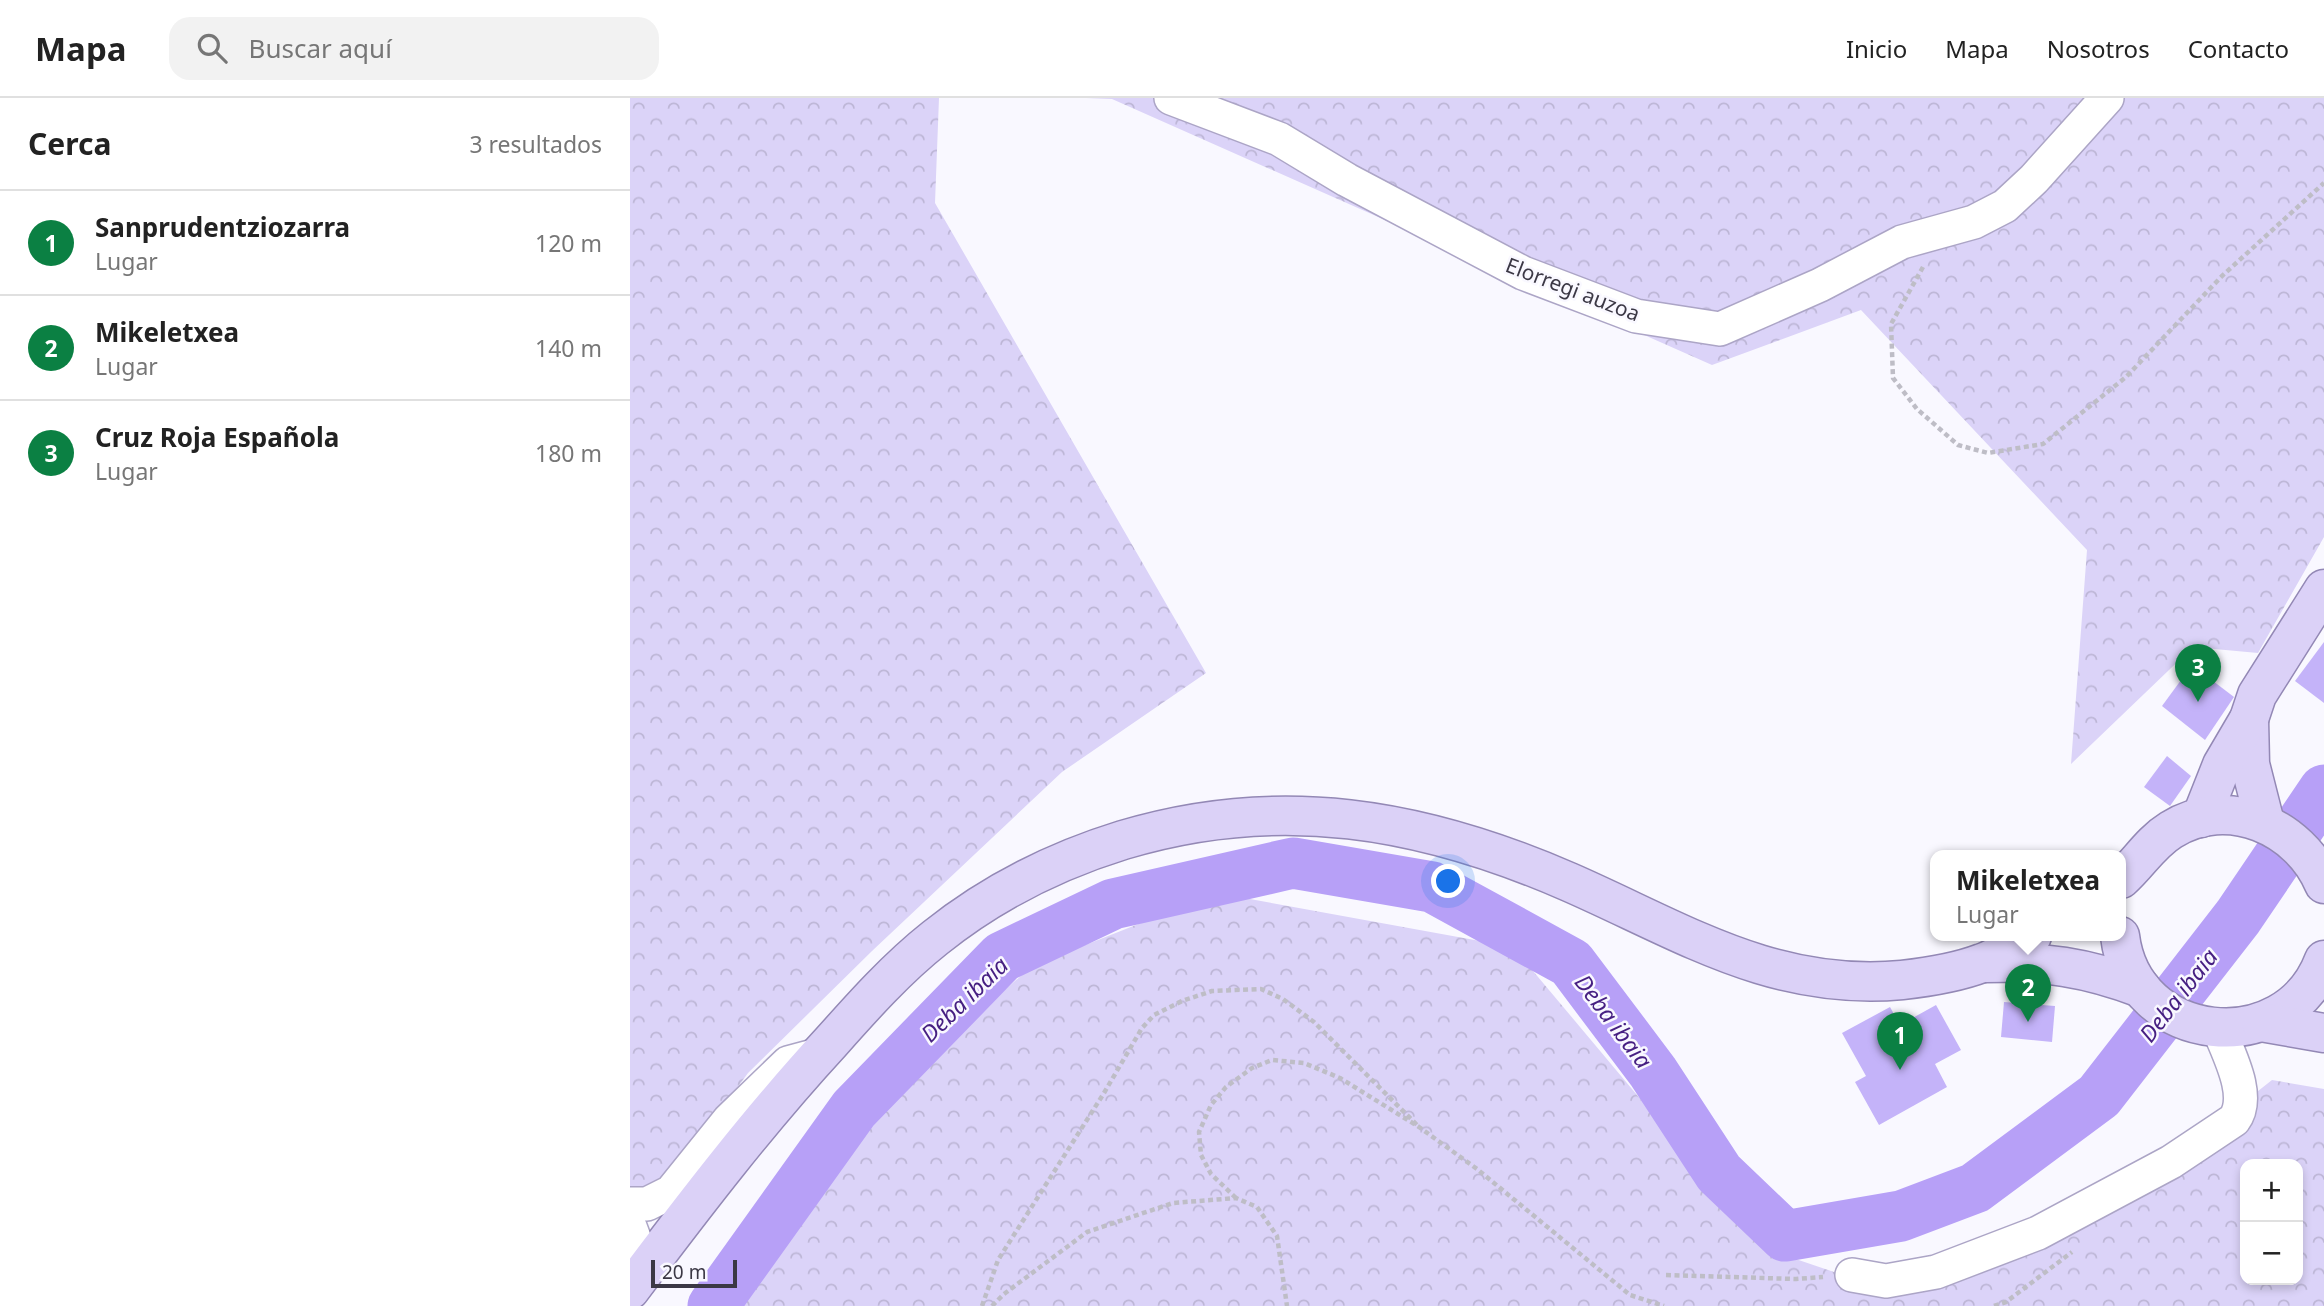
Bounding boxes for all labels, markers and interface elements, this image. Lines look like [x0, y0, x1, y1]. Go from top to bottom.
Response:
search box [169, 17, 659, 80]
text: Mapa [35, 26, 127, 71]
icon: search [193, 29, 231, 67]
text: Buscar aquí [249, 30, 392, 66]
text: Inicio [1846, 32, 1907, 65]
text: Mapa [1945, 32, 2009, 65]
text: Nosotros [2047, 32, 2150, 65]
text: Contacto [2188, 32, 2289, 65]
text: Cerca [28, 123, 111, 164]
text: 3 resultados [469, 128, 602, 160]
text: Sanprudentziozarra [95, 209, 350, 245]
text: 1 [44, 227, 58, 259]
text: 120 m [535, 227, 602, 259]
text: Lugar [95, 245, 158, 277]
street label: Elorregi auzoa [1502, 251, 1644, 327]
text: Mikeletxea [95, 314, 239, 350]
text: 2 [44, 332, 58, 364]
text: 140 m [535, 332, 602, 364]
text: Lugar [95, 350, 158, 382]
text: Cruz Roja Española [95, 419, 339, 455]
text: 3 [44, 437, 58, 469]
text: 180 m [535, 437, 602, 469]
text: Lugar [95, 455, 158, 487]
pin: 3 [2175, 644, 2221, 702]
popup [1930, 850, 2126, 941]
text: Mikeletxea [1956, 862, 2100, 898]
your location [1431, 864, 1465, 898]
text: Lugar [1956, 898, 2019, 930]
water label: Deba ibaia [2131, 942, 2225, 1048]
water label: Deba ibaia [913, 949, 1015, 1049]
pin: 2 [2005, 964, 2051, 1022]
water label: Deba ibaia [1568, 967, 1660, 1075]
pin: 1 [1877, 1012, 1923, 1070]
map controls [2240, 1159, 2303, 1285]
button: + [2240, 1159, 2303, 1222]
button: − [2240, 1222, 2303, 1285]
scale bar [651, 1257, 737, 1289]
text: 20 m [662, 1259, 706, 1285]

